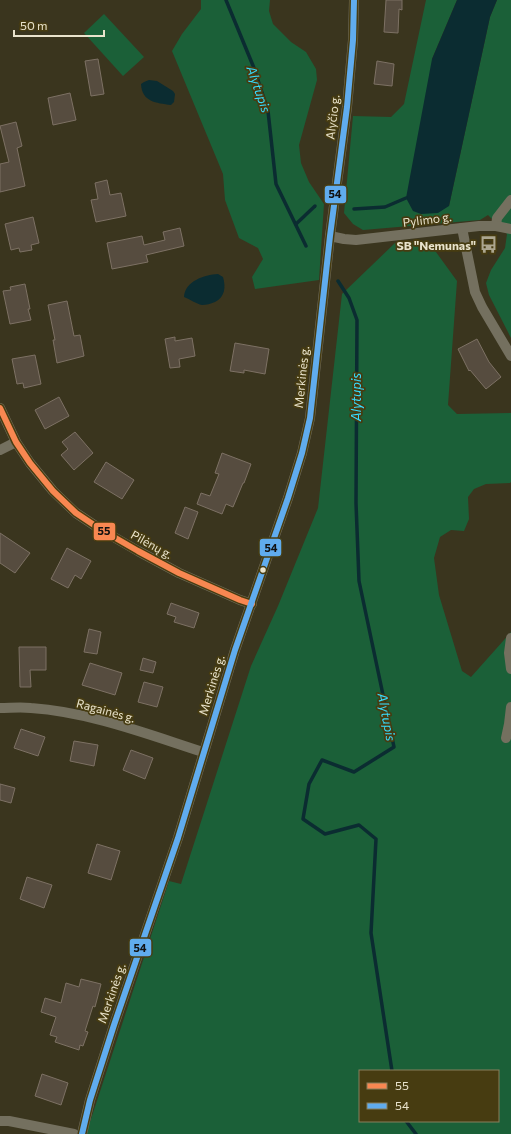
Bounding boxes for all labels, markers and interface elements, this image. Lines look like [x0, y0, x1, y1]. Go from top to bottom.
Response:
scale bar [14, 12, 104, 38]
text: 50 m [20, 18, 48, 32]
water label: Alytupis [243, 62, 274, 115]
street label: Alyčio g. [322, 94, 342, 140]
line badge: 54 [324, 185, 347, 204]
text: 54 [328, 187, 342, 200]
street label: Pylimo g. [402, 209, 452, 229]
bus stop icon: SB "Nemunas" [479, 235, 499, 255]
place label: SB "Nemunas" [397, 238, 476, 252]
street label: Merkinės g. [291, 345, 311, 409]
water label: Alytupis [348, 373, 364, 422]
line badge: 55 [93, 522, 116, 541]
text: 55 [98, 524, 110, 537]
street label: Pilėnų g. [129, 527, 175, 561]
line badge: 54 [259, 538, 282, 557]
text: 54 [264, 541, 278, 554]
unlabelled marker [258, 565, 268, 575]
street label: Merkinės g. [195, 653, 227, 717]
water label: Alytupis [374, 691, 400, 742]
street label: Ragainės g. [75, 695, 137, 725]
line badge: 54 [129, 938, 152, 957]
text: 54 [133, 941, 147, 954]
street label: Merkinės g. [94, 961, 128, 1025]
legend [359, 1070, 499, 1122]
text: 55 [395, 1078, 409, 1092]
text: 54 [395, 1098, 409, 1112]

